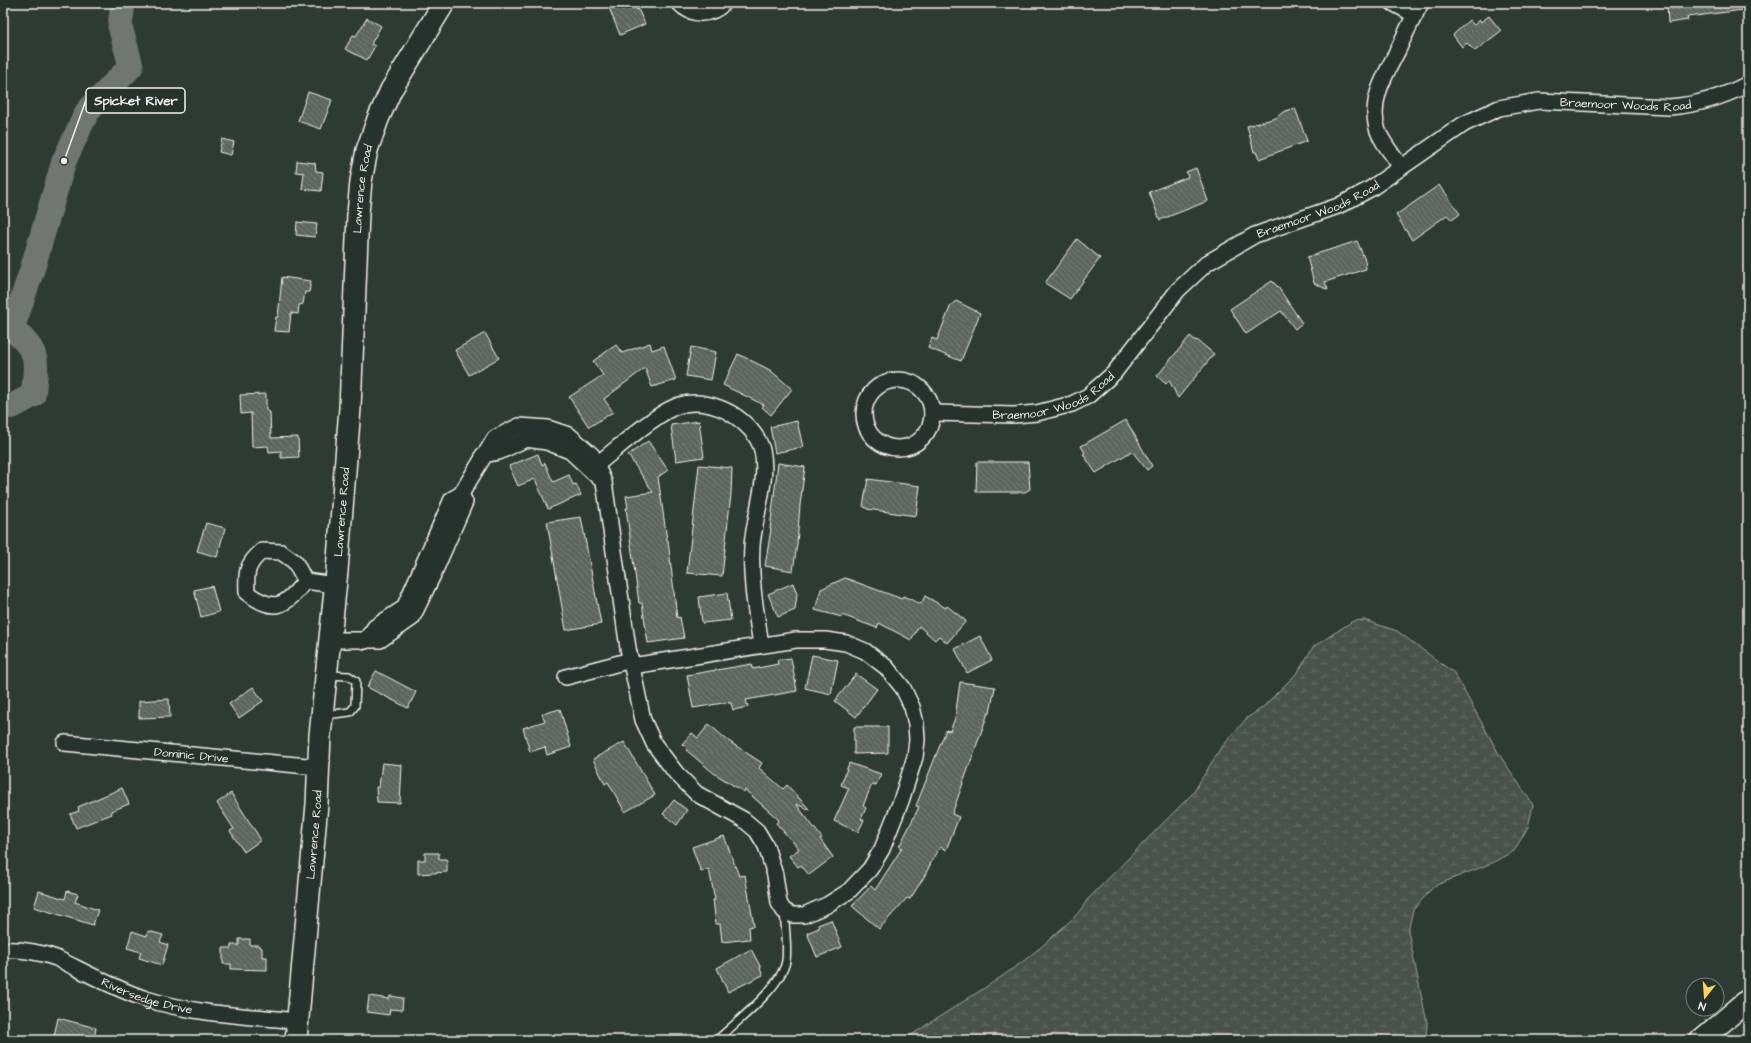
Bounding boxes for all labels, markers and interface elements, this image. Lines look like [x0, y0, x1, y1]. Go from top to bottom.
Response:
callout: Spicket River [86, 88, 185, 113]
text: Spicket River [93, 92, 179, 111]
street label: Braemoor Woods Road [1559, 94, 1693, 116]
street label: Lawrence Road [349, 142, 377, 234]
street label: Braemoor Woods Road [1255, 177, 1383, 243]
street label: Braemoor Woods Road [992, 368, 1118, 424]
street label: Lawrence Road [330, 467, 354, 558]
street label: Dominic Drive [153, 743, 230, 768]
street label: Lawrence Road [302, 790, 327, 880]
street label: Riversedge Drive [98, 974, 194, 1019]
north arrow [1685, 977, 1725, 1017]
text: N [1697, 998, 1708, 1014]

